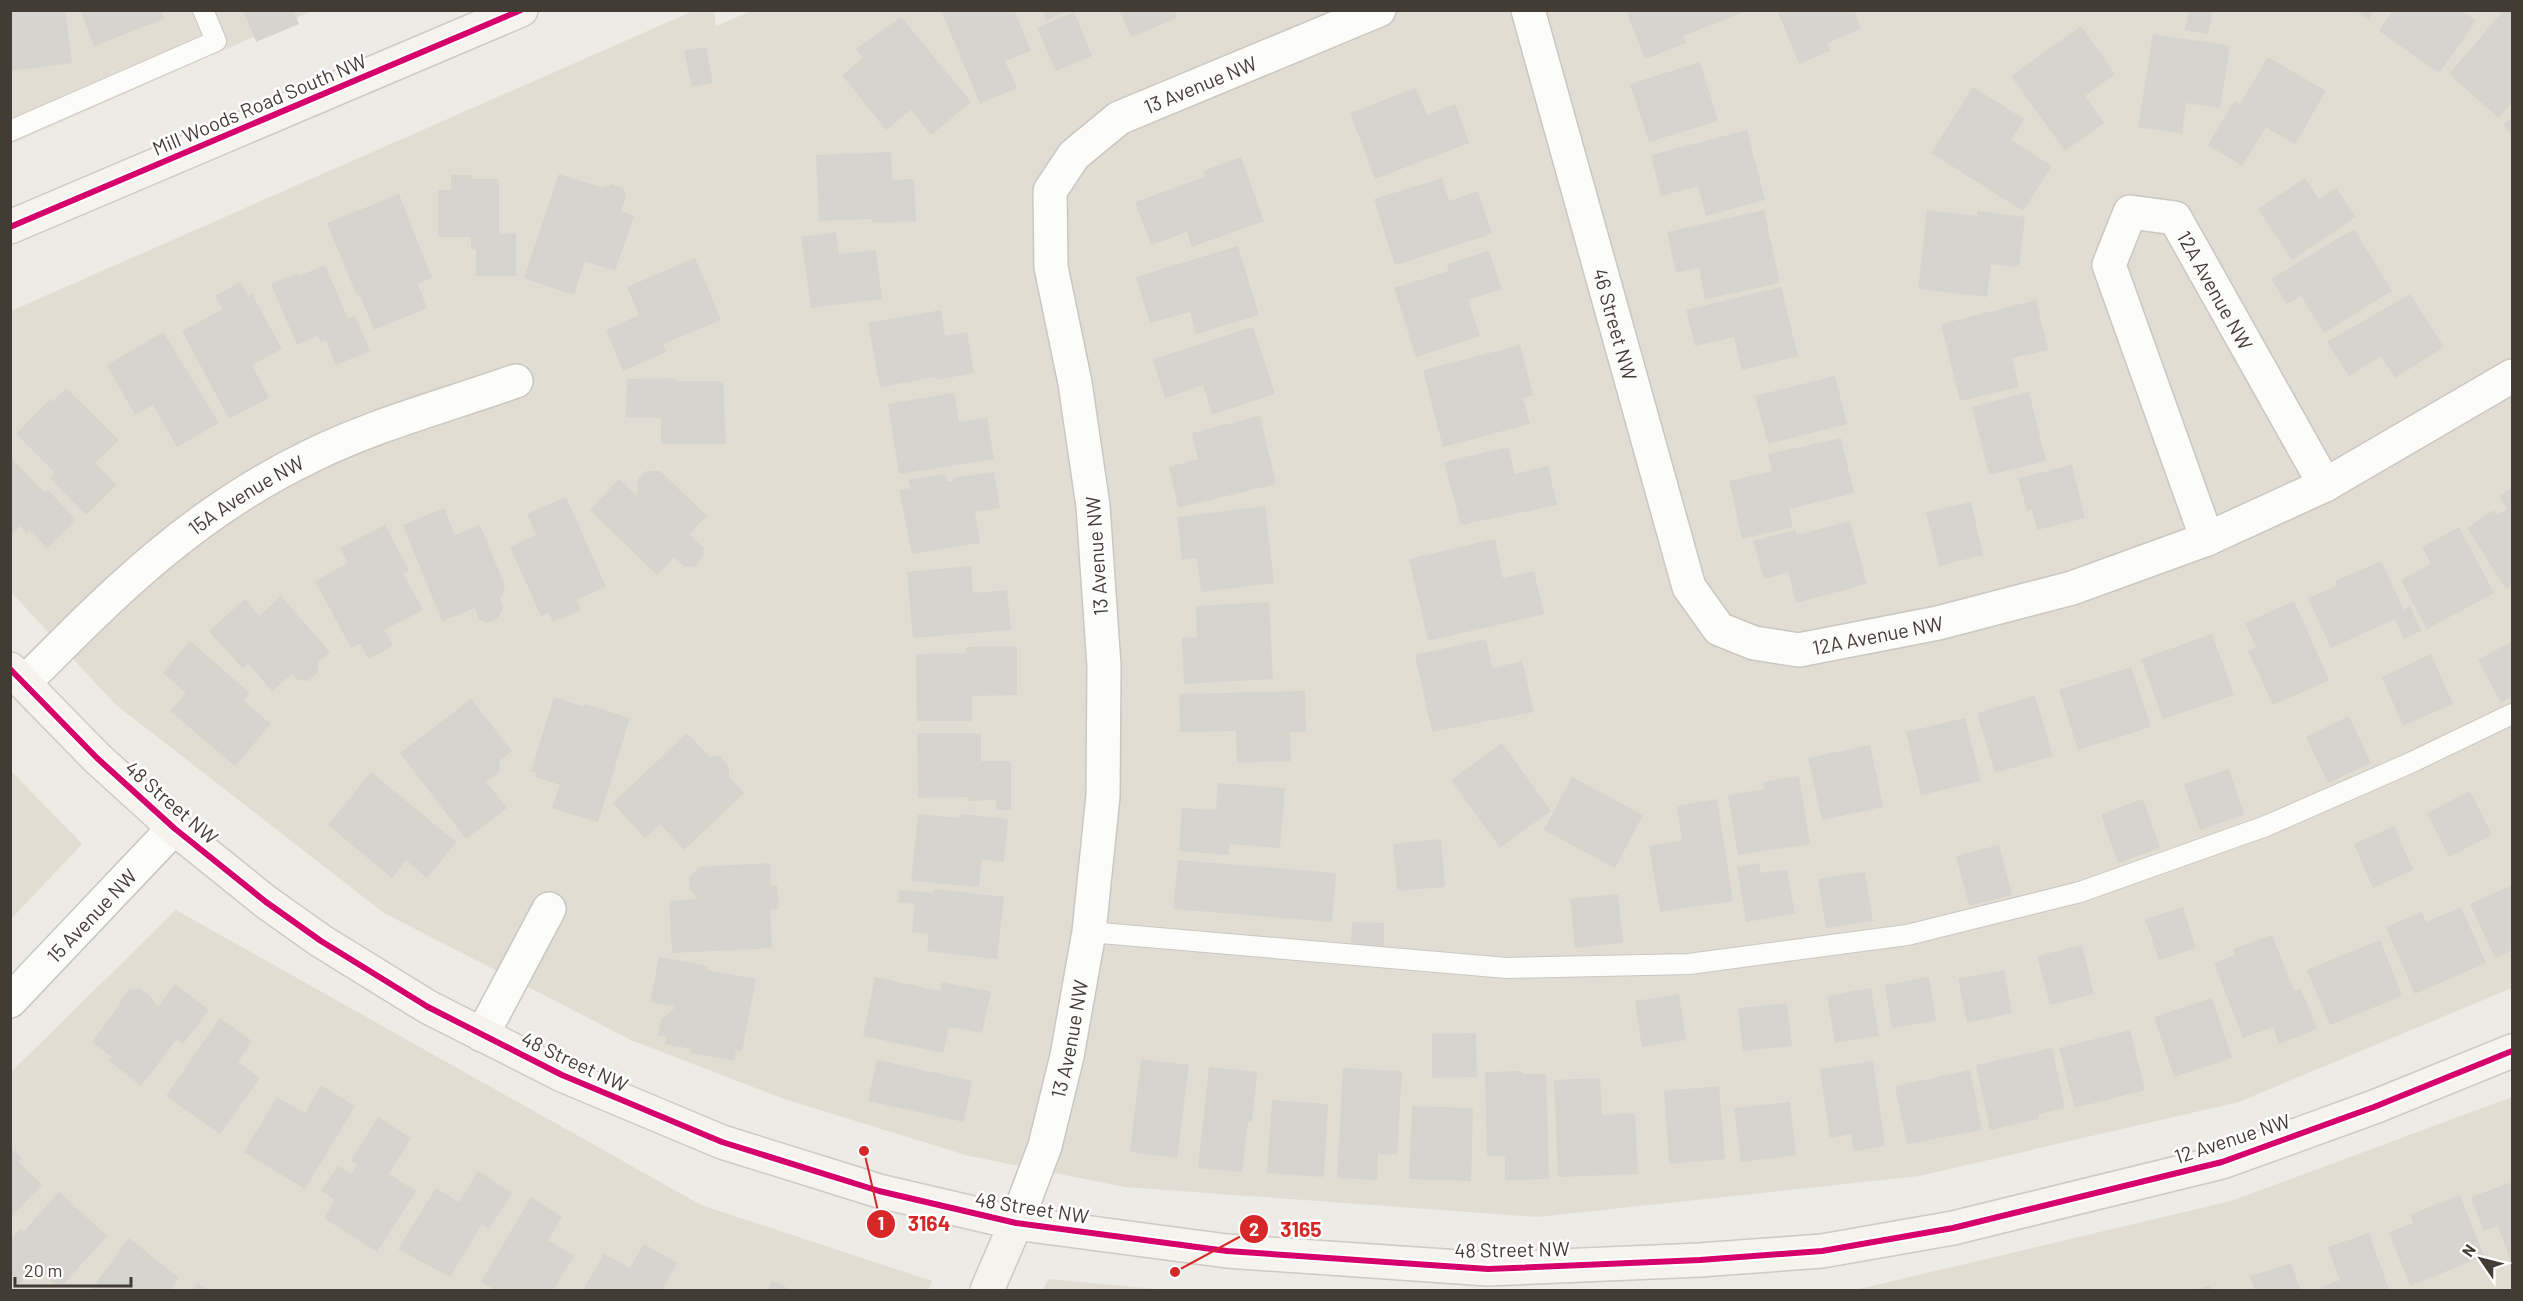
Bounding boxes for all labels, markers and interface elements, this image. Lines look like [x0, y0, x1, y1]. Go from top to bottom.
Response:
street label: Mill Woods Road South NW [148, 48, 370, 160]
street label: 13 Avenue NW [1140, 50, 1260, 118]
street label: 12A Avenue NW [2173, 226, 2259, 354]
street label: 46 Street NW [1589, 265, 1643, 383]
street label: 15A Avenue NW [183, 449, 308, 540]
street label: 13 Avenue NW [1080, 495, 1112, 617]
street label: 12A Avenue NW [1810, 610, 1945, 659]
street label: 48 Street NW [121, 755, 224, 849]
street label: 15 Avenue NW [41, 863, 141, 967]
street label: 13 Avenue NW [1045, 978, 1092, 1101]
street label: 48 Street NW [518, 1026, 633, 1096]
street label: 12 Avenue NW [2171, 1108, 2293, 1168]
street label: 48 Street NW [973, 1186, 1091, 1228]
callout: 3164 [866, 1204, 963, 1243]
text: 3164 [908, 1210, 950, 1235]
callout: 3165 [1239, 1210, 1334, 1249]
text: 1 [878, 1212, 884, 1234]
text: 3165 [1280, 1216, 1322, 1241]
text: 2 [1249, 1218, 1259, 1240]
north arrow [2451, 1229, 2511, 1289]
street label: 48 Street NW [1454, 1236, 1570, 1262]
text: N [2457, 1240, 2479, 1260]
scale bar [15, 1250, 130, 1288]
text: 20 m [24, 1259, 62, 1281]

